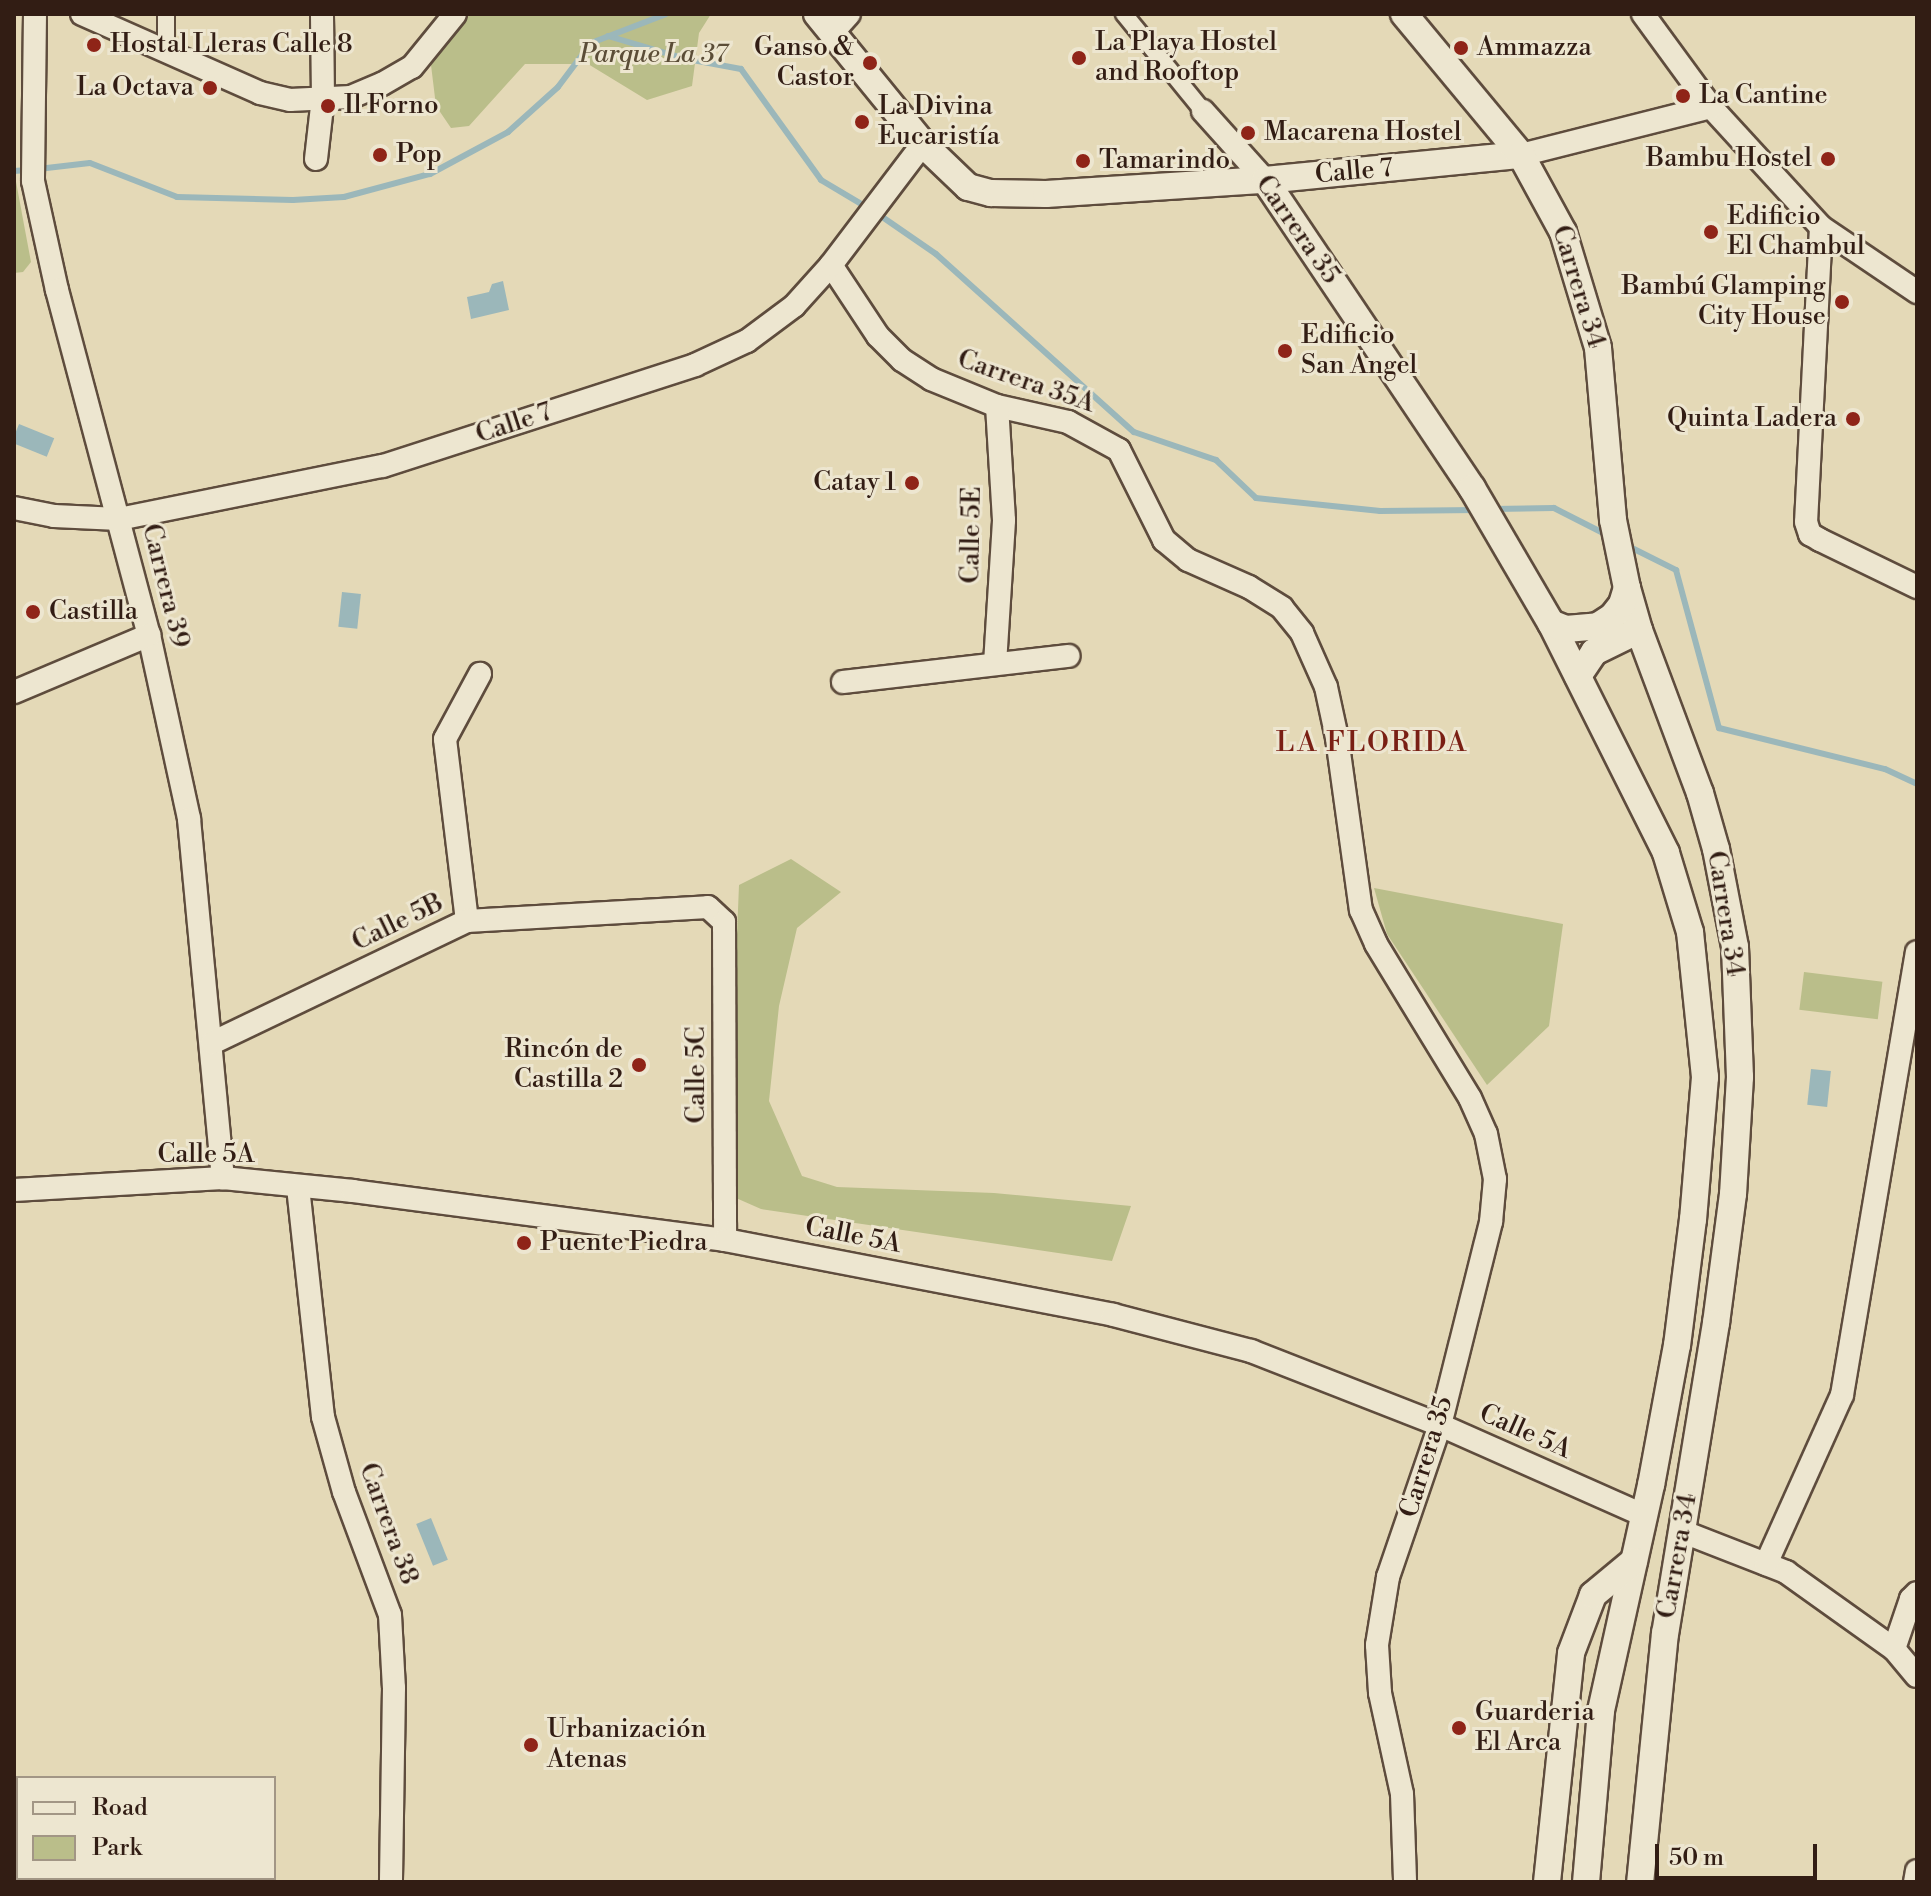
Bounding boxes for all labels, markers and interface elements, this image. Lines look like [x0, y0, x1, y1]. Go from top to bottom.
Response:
place label: La Playa Hostel and Rooftop [1095, 27, 1277, 88]
place label: Hostal Lleras Calle 8 [110, 29, 353, 61]
place label: Ganso & Castor [754, 32, 854, 94]
place label: Ammazza [1477, 32, 1592, 64]
marker: Hostal Lleras Calle 8 [85, 36, 103, 54]
park label: Parque La 37 [579, 39, 727, 71]
marker: Ammazza [1452, 39, 1470, 57]
marker: La Playa Hostel and Rooftop [1070, 49, 1088, 67]
marker: Ganso & Castor [861, 54, 879, 72]
place label: La Octava [76, 72, 194, 104]
marker: La Octava [201, 79, 219, 97]
place label: La Cantine [1699, 80, 1828, 112]
marker: La Cantine [1674, 87, 1692, 105]
place label: Il Forno [344, 90, 439, 122]
place label: La Divina Eucaristía [878, 91, 1000, 152]
marker: Il Forno [319, 97, 337, 115]
marker: La Divina Eucaristía [853, 113, 871, 131]
place label: Macarena Hostel [1264, 117, 1461, 149]
marker: Macarena Hostel [1239, 124, 1257, 142]
place label: Pop [396, 139, 442, 171]
place label: Bambu Hostel [1646, 143, 1812, 175]
place label: Tamarindo [1099, 145, 1230, 177]
marker: Pop [371, 146, 389, 164]
marker: Bambu Hostel [1819, 150, 1837, 168]
marker: Tamarindo [1074, 152, 1092, 170]
street label: Calle 7 [1314, 153, 1394, 191]
street label: Carrera 35 [1248, 170, 1346, 290]
place label: Edificio El Chambul [1727, 201, 1865, 262]
street label: Carrera 34 [1545, 222, 1611, 352]
marker: Edificio El Chambul [1702, 223, 1720, 241]
place label: Bambú Glamping City House [1622, 271, 1826, 332]
marker: Bambú Glamping City House [1833, 293, 1851, 311]
place label: Edificio San Angel [1301, 320, 1417, 382]
marker: Edificio San Angel [1276, 342, 1294, 360]
street label: Carrera 35A [953, 344, 1099, 420]
street label: Calle 7 [472, 397, 556, 451]
place label: Quinta Ladera [1667, 403, 1837, 435]
marker: Quinta Ladera [1844, 410, 1862, 428]
place label: Catay 1 [813, 467, 896, 499]
marker: Catay 1 [903, 474, 921, 492]
street label: Calle 5E [956, 486, 988, 584]
street label: Carrera 39 [135, 521, 195, 651]
place label: Castilla [49, 596, 138, 628]
marker: Castilla [24, 603, 42, 621]
district label: LA FLORIDA [1276, 726, 1468, 760]
street label: Carrera 34 [1700, 849, 1750, 979]
street label: Calle 5B [347, 888, 449, 958]
street label: Calle 5C [681, 1026, 713, 1124]
place label: Rincón de Castilla 2 [504, 1034, 623, 1096]
marker: Rincón de Castilla 2 [630, 1056, 648, 1074]
street label: Calle 5A [157, 1139, 255, 1171]
street label: Calle 5A [802, 1211, 904, 1261]
place label: Puente Piedra [540, 1227, 707, 1259]
marker: Puente Piedra [515, 1234, 533, 1252]
street label: Carrera 35 [1394, 1393, 1460, 1521]
street label: Calle 5A [1474, 1398, 1576, 1466]
street label: Carrera 38 [352, 1459, 424, 1589]
street label: Carrera 34 [1652, 1491, 1704, 1621]
place label: Guarderia El Arca [1475, 1697, 1595, 1758]
place label: Urbanización Atenas [547, 1714, 706, 1776]
marker: Guarderia El Arca [1450, 1719, 1468, 1737]
marker: Urbanización Atenas [522, 1736, 540, 1754]
legend [16, 1776, 276, 1880]
text: Road [92, 1793, 148, 1823]
scale bar [1659, 1828, 1821, 1878]
text: Park [92, 1833, 142, 1863]
text: 50 m [1669, 1843, 1724, 1873]

